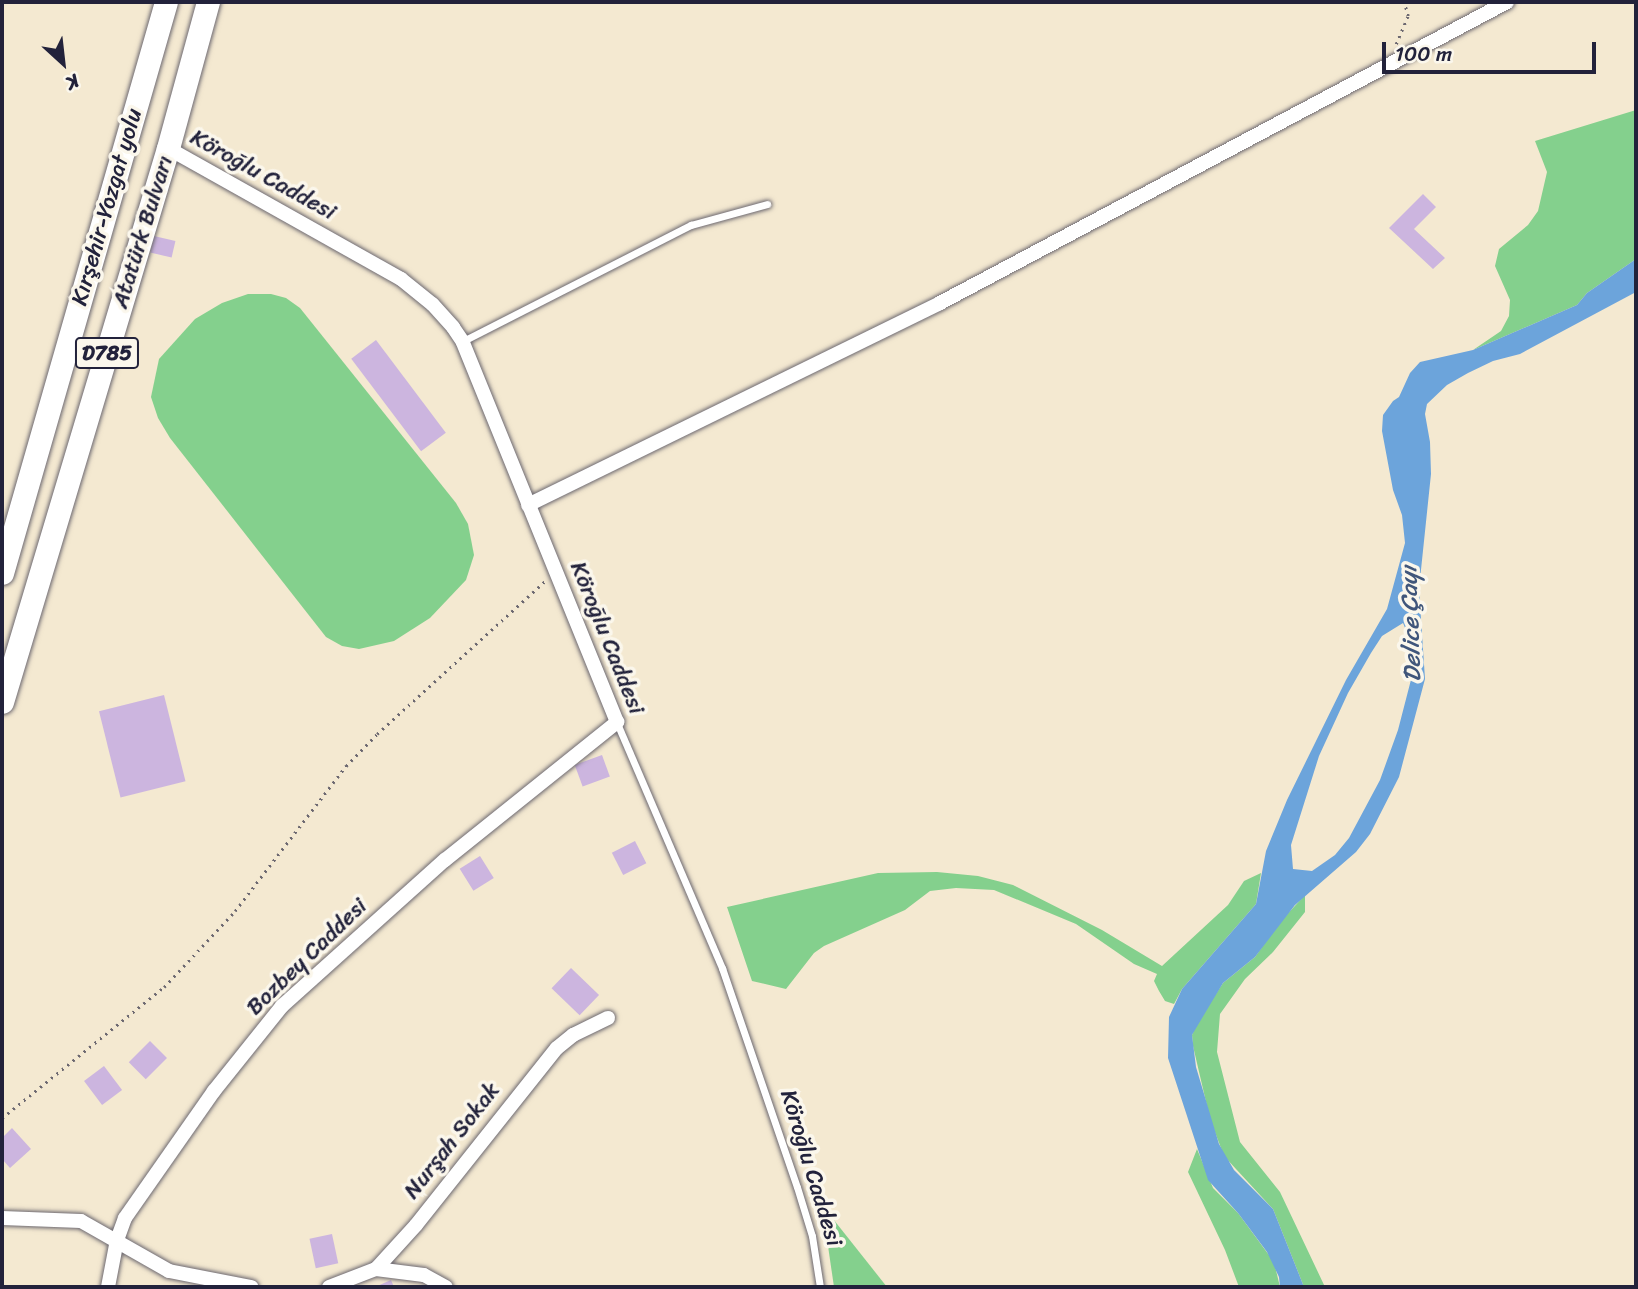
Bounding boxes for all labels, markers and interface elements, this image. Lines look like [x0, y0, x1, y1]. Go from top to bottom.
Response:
north arrow [28, 28, 98, 98]
scale bar [1386, 28, 1600, 72]
text: 100 m [1395, 35, 1452, 73]
text: K [60, 65, 85, 99]
street label: Kırşehir-Yozgat yolu [66, 105, 148, 309]
street label: Köroğlu Caddesi [186, 124, 340, 226]
street label: Atatürk Bulvarı [107, 152, 179, 312]
road number: D785 [74, 336, 140, 370]
street label: Köroğlu Caddesi [564, 558, 650, 718]
water label: Delice Çayı [1395, 566, 1427, 682]
street label: Bozbey Caddesi [241, 893, 373, 1021]
street label: Nurşah Sokak [398, 1077, 506, 1205]
street label: Köroğlu Caddesi [774, 1087, 848, 1249]

